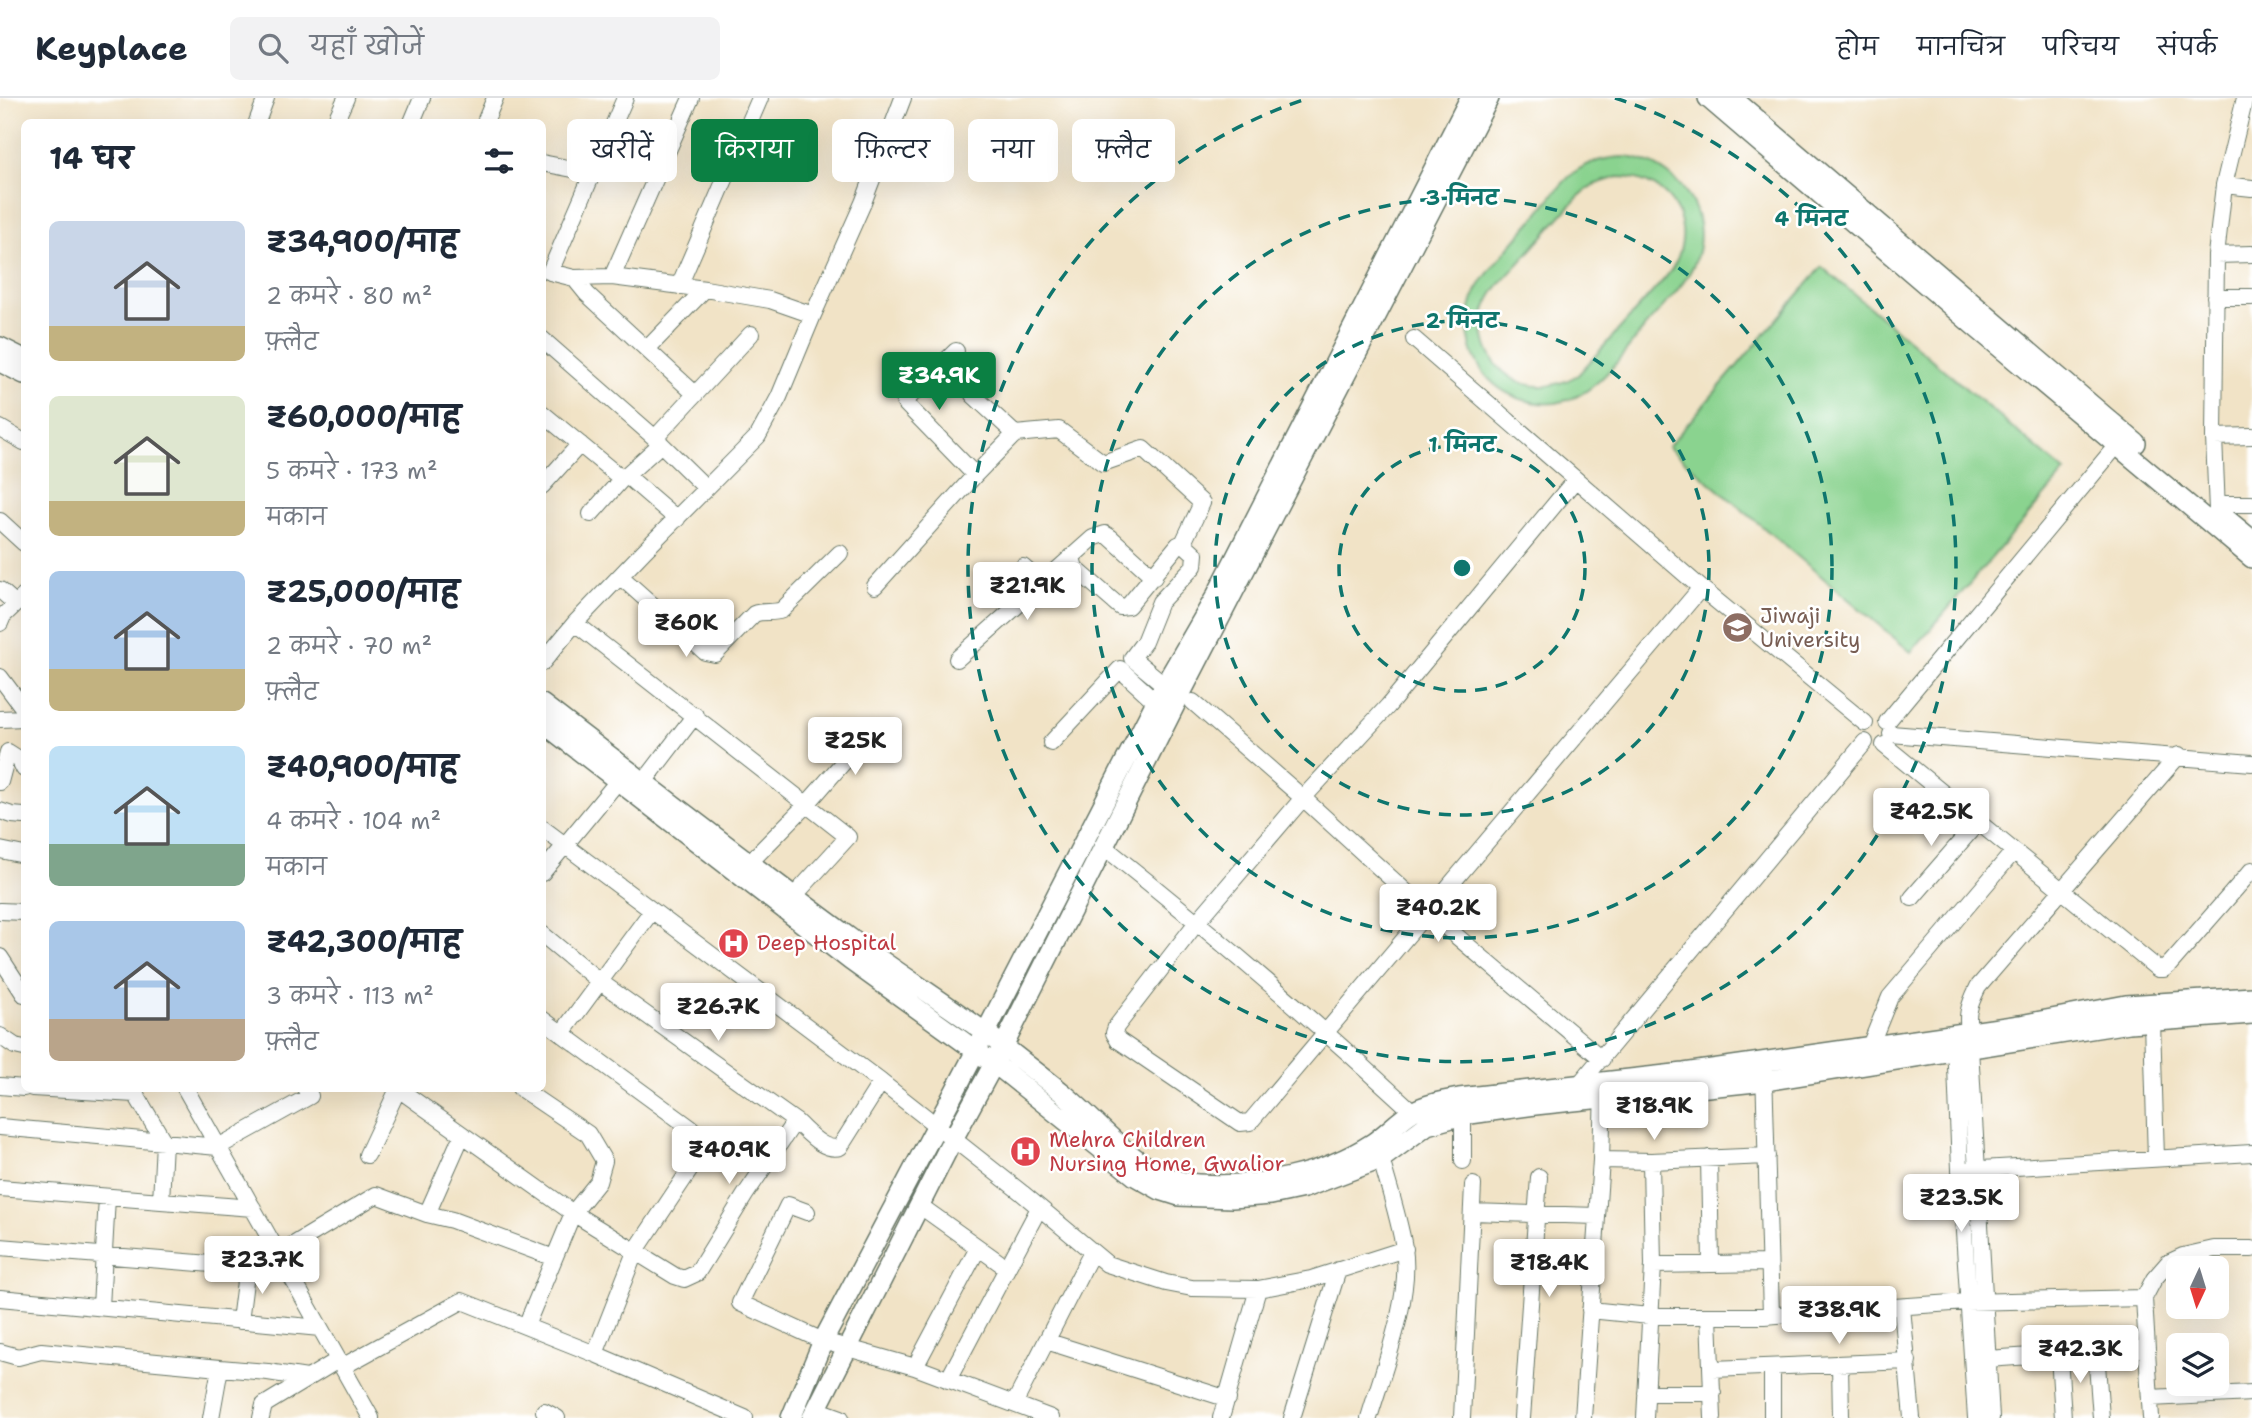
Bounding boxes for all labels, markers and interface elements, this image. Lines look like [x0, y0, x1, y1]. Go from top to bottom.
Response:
search box [230, 17, 720, 80]
text: Keyplace [35, 26, 188, 71]
text: यहाँ खोजें [310, 28, 424, 63]
icon: search [254, 29, 292, 67]
text: होम [1836, 31, 1879, 63]
text: मानचित्र [1917, 31, 2005, 63]
text: परिचय [2043, 31, 2119, 63]
text: संपर्क [2157, 31, 2217, 63]
chip: खरीदें [567, 119, 677, 182]
chip: किराया [691, 119, 818, 182]
chip: फ़िल्टर [832, 119, 954, 182]
chip: नया [968, 119, 1058, 182]
chip: फ़्लैट [1072, 119, 1175, 182]
text: 14 घर [49, 138, 133, 179]
icon: filters [480, 142, 518, 180]
text: 3 मिनट [1426, 182, 1501, 212]
text: 4 मिनट [1775, 203, 1850, 233]
text: ₹34,900/माह [266, 221, 458, 262]
icon: home [105, 249, 189, 333]
text: 2 कमरे · 80 m² [266, 281, 432, 311]
text: 2 मिनट [1426, 305, 1501, 335]
text: फ़्लैट [266, 327, 318, 357]
pin: ₹34.9K [882, 352, 996, 412]
text: ₹34.9K [898, 360, 980, 390]
text: ₹60,000/माह [266, 396, 461, 437]
icon: home [105, 424, 189, 508]
text: 1 मिनट [1428, 429, 1498, 459]
text: 5 कमरे · 173 m² [266, 456, 437, 486]
text: मकान [266, 502, 327, 532]
centre of rings [1450, 556, 1474, 580]
pin: ₹21.9K [970, 562, 1084, 622]
text: ₹21.9K [989, 570, 1065, 600]
text: ₹25,000/माह [266, 571, 460, 612]
icon: home [105, 599, 189, 683]
pin: ₹60K [645, 600, 727, 659]
place label: Jiwaji University [1760, 602, 1860, 654]
text: ₹60K [654, 607, 718, 637]
school or university icon: Jiwaji University [1720, 611, 1754, 645]
text: 2 कमरे · 70 m² [266, 631, 432, 661]
text: फ़्लैट [266, 677, 318, 707]
pin: ₹25K [814, 718, 896, 777]
text: ₹25K [824, 725, 886, 755]
text: ₹40,900/माह [266, 746, 458, 787]
icon: home [105, 774, 189, 858]
pin: ₹42.5K [1874, 788, 1988, 848]
text: ₹42.5K [1889, 796, 1973, 826]
text: 4 कमरे · 104 m² [266, 806, 441, 836]
text: मकान [266, 852, 327, 882]
pin: ₹40.2K [1381, 884, 1495, 944]
text: ₹40.2K [1396, 892, 1480, 922]
text: ₹42,300/माह [266, 921, 462, 962]
hospital icon: Deep Hospital [717, 926, 751, 960]
place label: Deep Hospital [757, 929, 897, 957]
icon: home [105, 949, 189, 1033]
text: 3 कमरे · 113 m² [266, 981, 434, 1011]
pin: ₹26.7K [661, 984, 775, 1043]
text: ₹26.7K [676, 991, 760, 1021]
text: फ़्लैट [266, 1027, 318, 1057]
pin: ₹18.9K [1597, 1082, 1711, 1142]
text: ₹18.9K [1615, 1090, 1693, 1120]
pin: ₹40.9K [672, 1126, 786, 1186]
place label: Mehra Children Nursing Home, Gwalior [1049, 1126, 1284, 1178]
text: ₹40.9K [688, 1134, 770, 1164]
hospital icon: Mehra Children Nursing Home, Gwalior [1009, 1135, 1043, 1169]
pin: ₹23.5K [1904, 1174, 2018, 1234]
text: ₹23.5K [1919, 1182, 2003, 1212]
pin: ₹23.7K [205, 1236, 319, 1296]
pin: ₹18.4K [1492, 1240, 1606, 1299]
text: ₹23.7K [220, 1244, 304, 1274]
text: ₹18.4K [1510, 1247, 1588, 1277]
north arrow [2166, 1256, 2230, 1320]
map controls [2166, 1256, 2229, 1396]
pin: ₹38.9K [1782, 1286, 1896, 1346]
text: ₹38.9K [1798, 1294, 1880, 1324]
pin: ₹42.3K [2023, 1326, 2137, 1385]
text: ₹42.3K [2038, 1333, 2122, 1363]
button: layers [2166, 1333, 2229, 1396]

